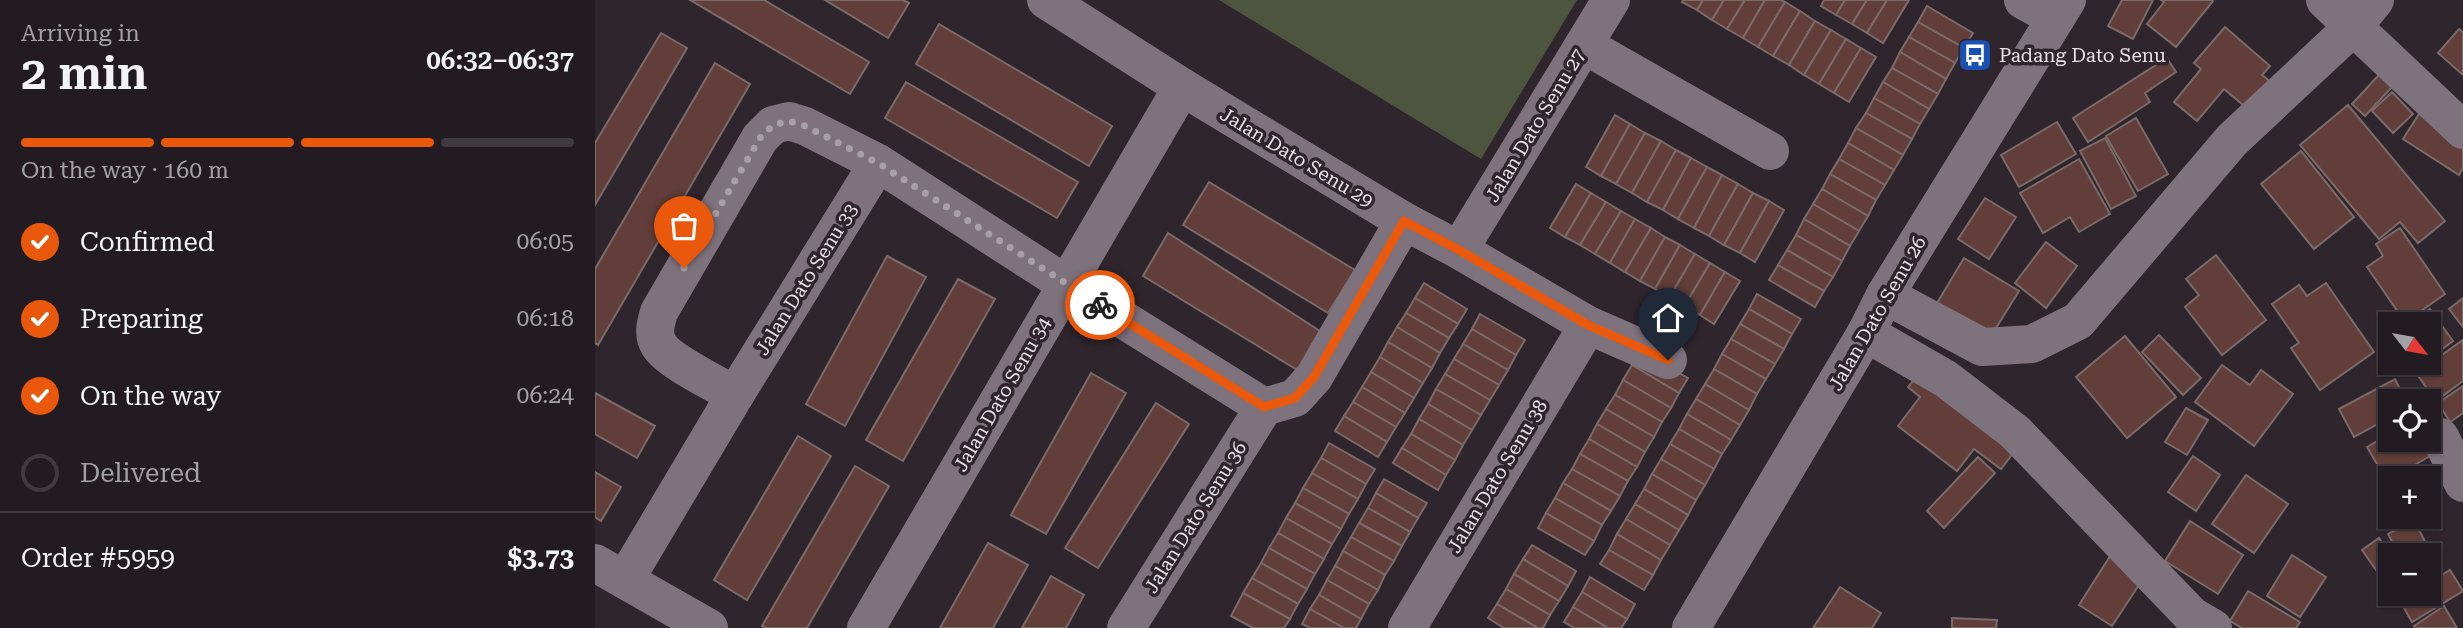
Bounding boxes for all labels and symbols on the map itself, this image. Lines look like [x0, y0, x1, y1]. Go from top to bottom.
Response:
bus stop icon: Padang Dato Senu [1956, 36, 1994, 74]
street label: Jalan Dato Senu 27 [1481, 44, 1590, 206]
place label: Padang Dato Senu [1999, 44, 2166, 67]
street label: Jalan Dato Senu 29 [1216, 103, 1377, 212]
pin [654, 196, 714, 268]
street label: Jalan Dato Senu 33 [750, 199, 862, 359]
street label: Jalan Dato Senu 26 [1824, 232, 1931, 395]
courier [1065, 270, 1135, 340]
pin [1638, 288, 1698, 360]
north arrow [2378, 312, 2441, 374]
street label: Jalan Dato Senu 34 [949, 313, 1056, 476]
street label: Jalan Dato Senu 38 [1443, 396, 1552, 557]
street label: Jalan Dato Senu 36 [1139, 437, 1251, 597]

